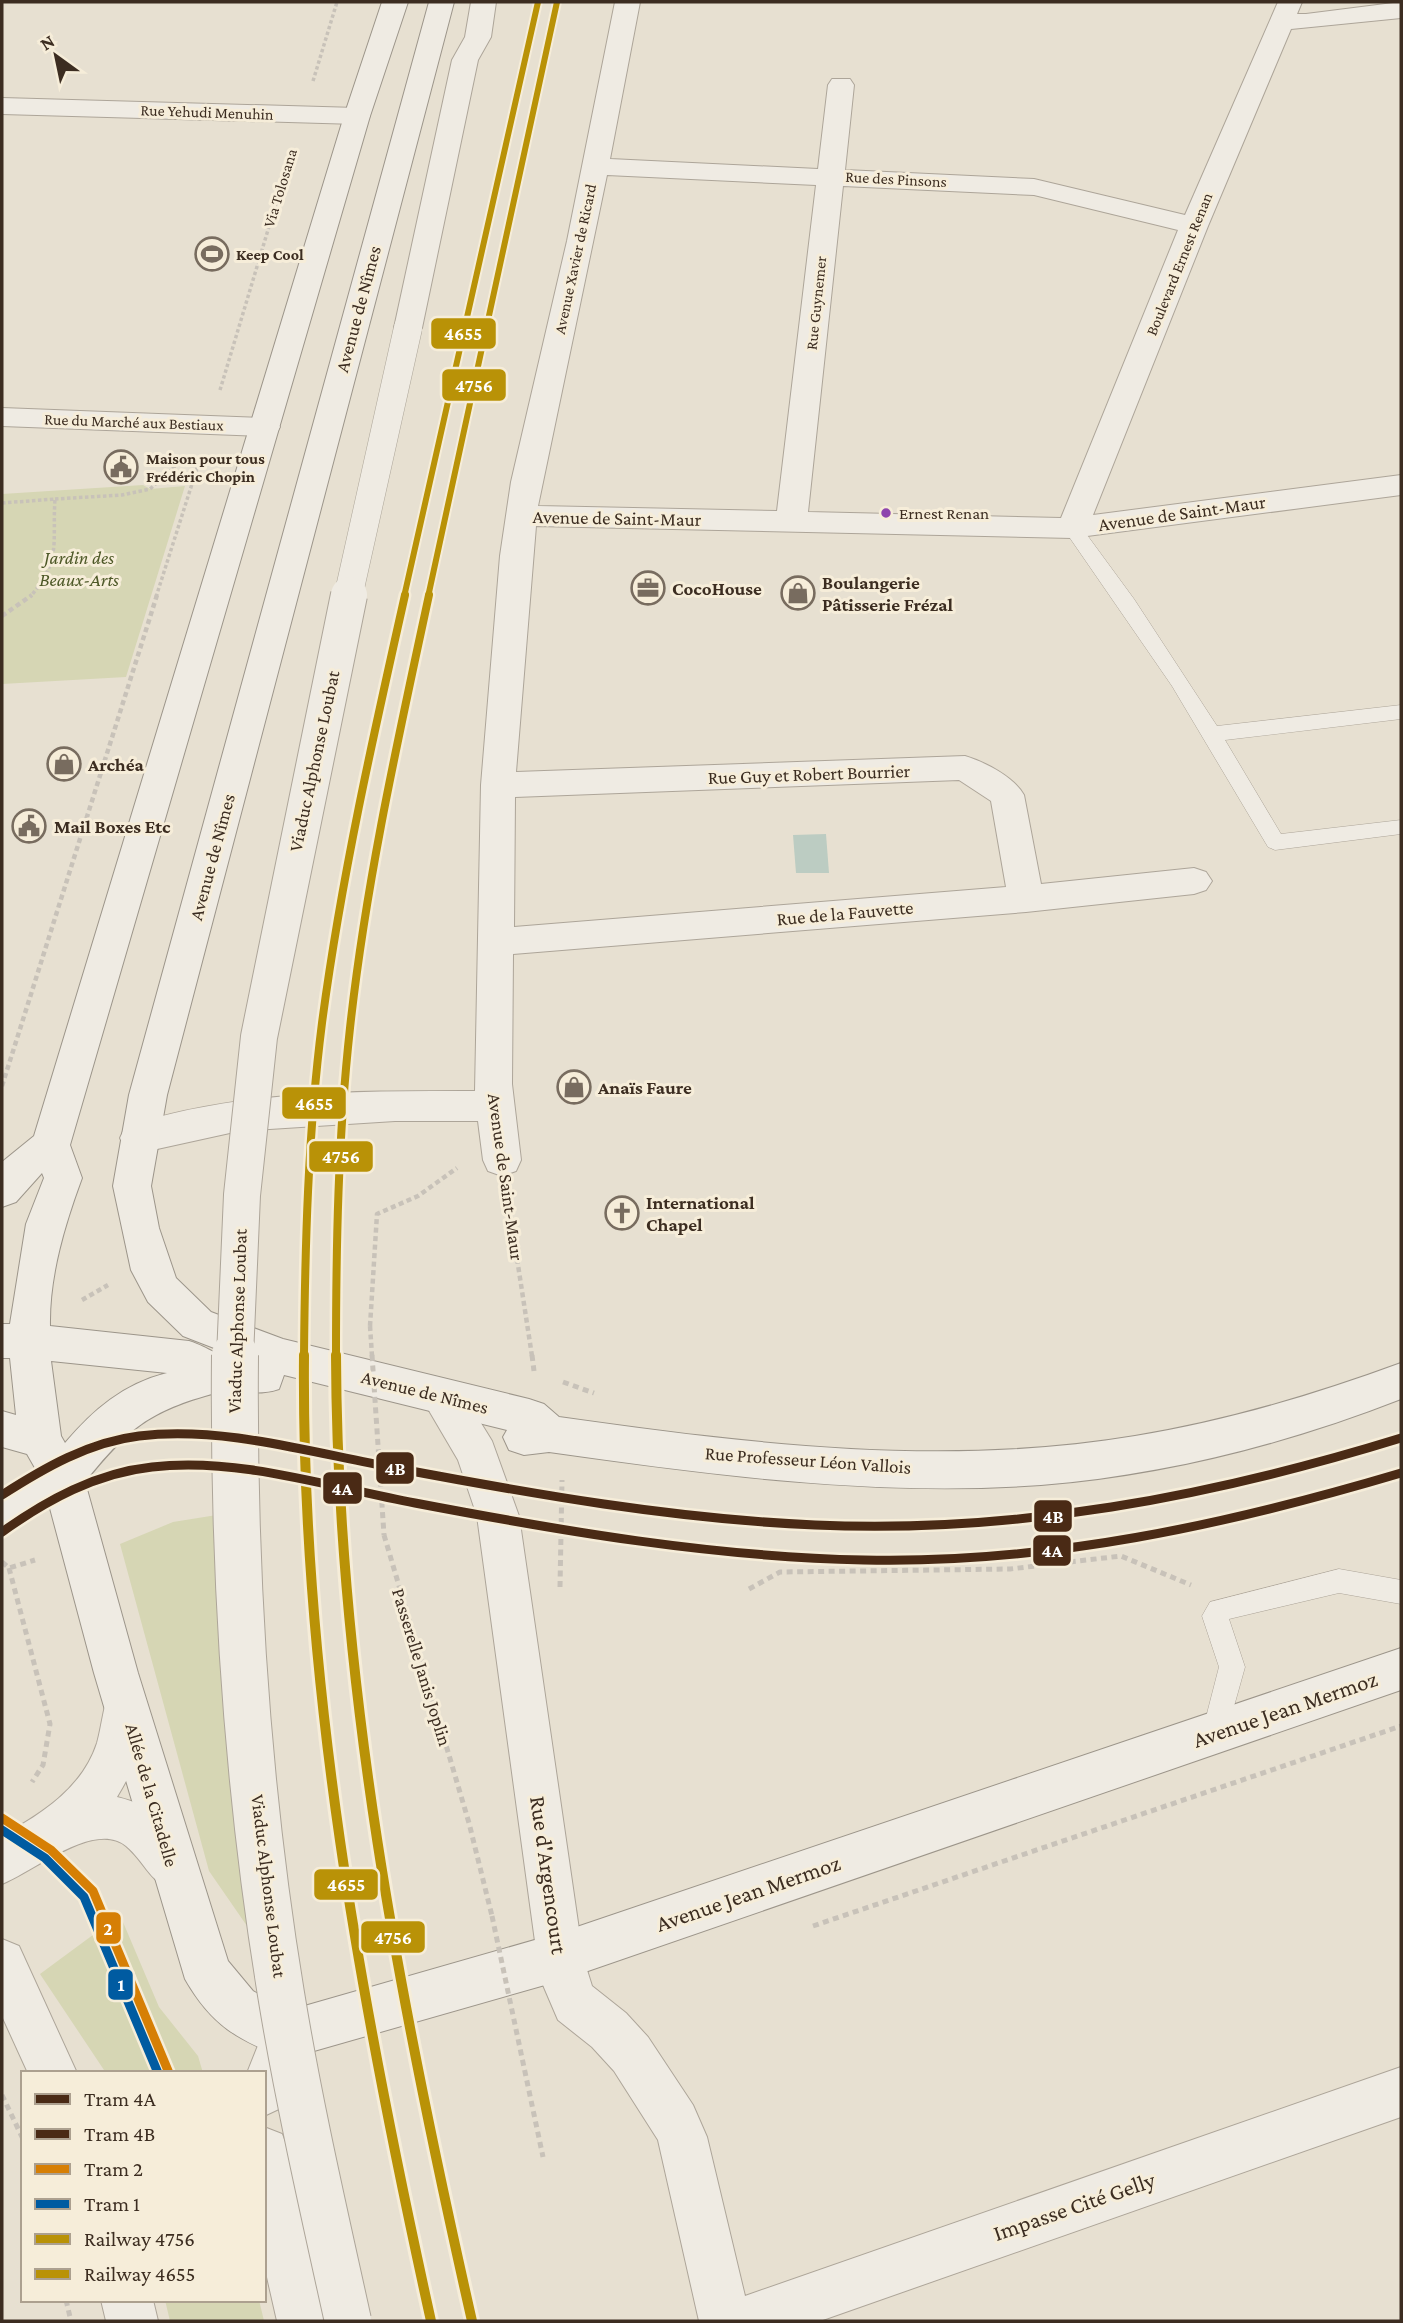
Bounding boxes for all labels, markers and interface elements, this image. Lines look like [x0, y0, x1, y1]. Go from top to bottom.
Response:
north arrow [21, 21, 91, 91]
text: N [36, 30, 58, 54]
street label: Rue Yehudi Menuhin [140, 101, 274, 123]
street label: Via Tolosana [260, 146, 300, 229]
street label: Rue des Pinsons [845, 168, 947, 190]
street label: Avenue Xavier de Ricard [551, 182, 599, 336]
street label: Boulevard Ernest Renan [1143, 190, 1216, 338]
sports icon: Keep Cool [193, 235, 231, 273]
street label: Avenue de Nîmes [331, 243, 385, 375]
place label: Keep Cool [236, 246, 304, 263]
street label: Rue Guynemer [803, 255, 830, 351]
line badge: 4655 [430, 317, 497, 350]
text: 4655 [444, 323, 482, 344]
line badge: 4756 [441, 368, 507, 402]
text: 4756 [455, 375, 493, 396]
street label: Rue du Marché aux Bestiaux [44, 410, 225, 434]
public building icon: Maison pour tous Frédéric Chopin [102, 448, 140, 486]
place label: Maison pour tous Frédéric Chopin [146, 450, 265, 485]
street label: Avenue de Saint-Maur [1097, 491, 1267, 535]
place label: Ernest Renan [899, 504, 989, 523]
street label: Avenue de Saint-Maur [532, 506, 702, 530]
marker: Ernest Renan [879, 506, 893, 520]
park label: Jardin des Beaux-Arts [39, 547, 119, 590]
office icon: CocoHouse [629, 569, 667, 607]
place label: Boulangerie Pâtisserie Frézal [822, 572, 953, 615]
shop icon: Boulangerie Pâtisserie Frézal [779, 574, 817, 612]
place label: CocoHouse [672, 578, 762, 599]
street label: Viaduc Alphonse Loubat [285, 668, 344, 853]
shop icon: Archéa [45, 745, 83, 783]
place label: Archéa [87, 754, 145, 775]
street label: Rue Guy et Robert Bourrier [707, 760, 911, 788]
street label: Avenue de Nîmes [185, 791, 239, 923]
public building icon: Mail Boxes Etc [10, 807, 48, 845]
place label: Mail Boxes Etc [54, 816, 171, 837]
street label: Rue de la Fauvette [776, 897, 914, 929]
shop icon: Anaïs Faure [555, 1068, 593, 1106]
place label: Anaïs Faure [597, 1077, 692, 1098]
line badge: 4655 [281, 1086, 347, 1120]
street label: Avenue de Saint-Maur [484, 1092, 528, 1262]
text: 4655 [295, 1093, 333, 1114]
line badge: 4756 [308, 1140, 374, 1173]
text: 4756 [322, 1146, 360, 1167]
place label: International Chapel [646, 1192, 755, 1235]
church icon: International Chapel [603, 1194, 641, 1232]
street label: Viaduc Alphonse Loubat [223, 1228, 251, 1414]
street label: Avenue de Nîmes [359, 1366, 491, 1418]
street label: Rue Professeur Léon Vallois [704, 1442, 912, 1478]
line badge: 4B [375, 1451, 415, 1485]
text: 4B [384, 1458, 406, 1479]
line badge: 4A [322, 1471, 363, 1505]
text: 4A [331, 1478, 353, 1499]
line badge: 4B [1033, 1499, 1073, 1533]
text: 4B [1042, 1506, 1064, 1527]
line badge: 4A [1032, 1534, 1072, 1567]
text: 4A [1041, 1540, 1063, 1561]
street label: Passerelle Janis Joplin [388, 1586, 456, 1748]
street label: Avenue Jean Mermoz [1189, 1665, 1381, 1753]
street label: Allée de la Citadelle [121, 1721, 183, 1869]
street label: Viaduc Alphonse Loubat [247, 1793, 291, 1980]
street label: Rue d'Argencourt [525, 1794, 573, 1956]
street label: Avenue Jean Mermoz [652, 1849, 844, 1937]
line badge: 4655 [313, 1868, 379, 1901]
text: 4655 [327, 1874, 365, 1895]
line badge: 2 [95, 1911, 122, 1945]
text: 2 [103, 1918, 113, 1939]
line badge: 4756 [360, 1920, 426, 1954]
text: 4756 [374, 1927, 412, 1948]
line badge: 1 [107, 1968, 134, 2001]
text: 1 [117, 1974, 125, 1995]
legend [21, 2071, 266, 2302]
text: Tram 4A [84, 2087, 156, 2111]
text: Tram 4B [84, 2122, 155, 2146]
text: Tram 2 [84, 2157, 143, 2181]
street label: Impasse Cité Gelly [990, 2166, 1159, 2246]
text: Tram 1 [84, 2192, 140, 2216]
text: Railway 4756 [84, 2227, 195, 2251]
text: Railway 4655 [84, 2262, 195, 2286]

